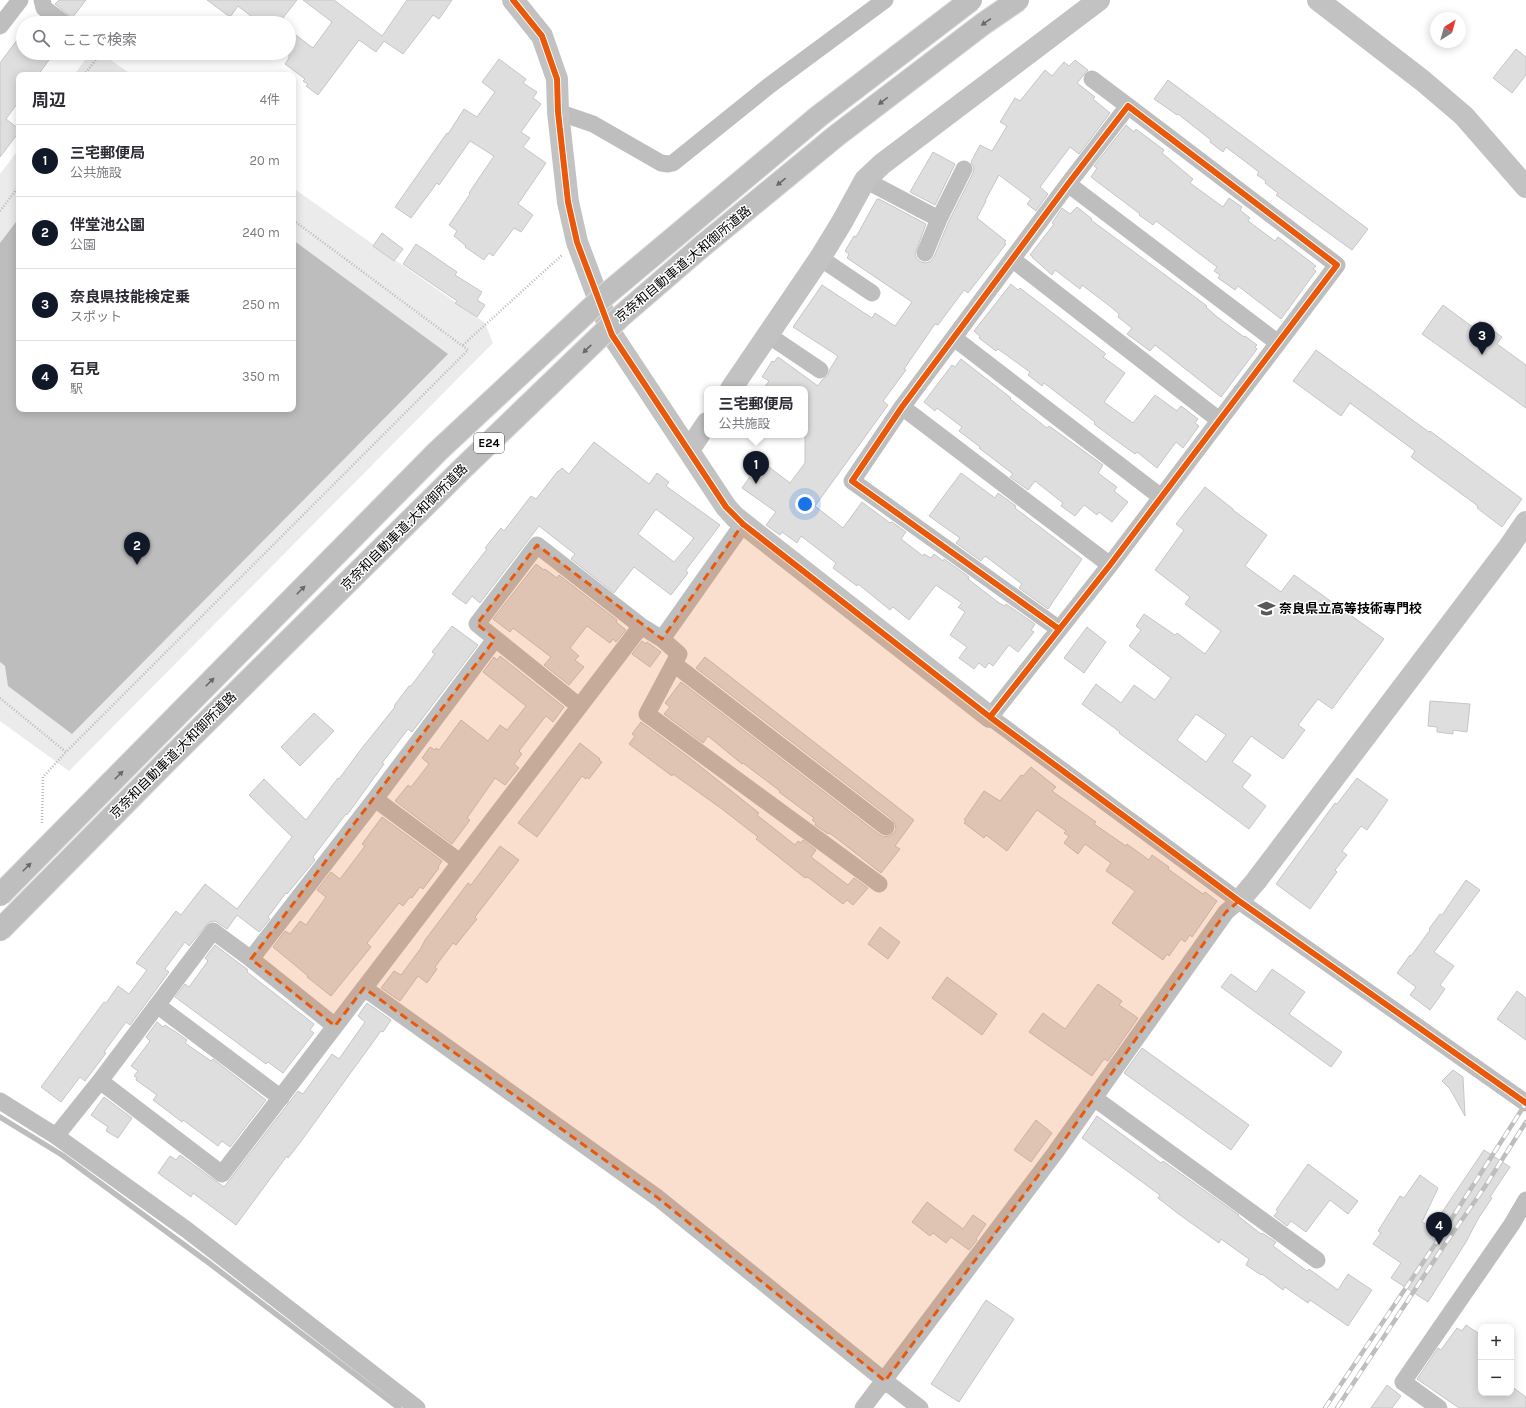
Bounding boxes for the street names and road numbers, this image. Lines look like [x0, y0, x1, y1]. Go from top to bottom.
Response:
street label: 京奈和自動車道;大和御所道路 [612, 203, 754, 325]
road number: E24 [474, 433, 504, 453]
street label: 京奈和自動車道;大和御所道路 [338, 461, 470, 593]
street label: 京奈和自動車道;大和御所道路 [107, 689, 239, 821]

